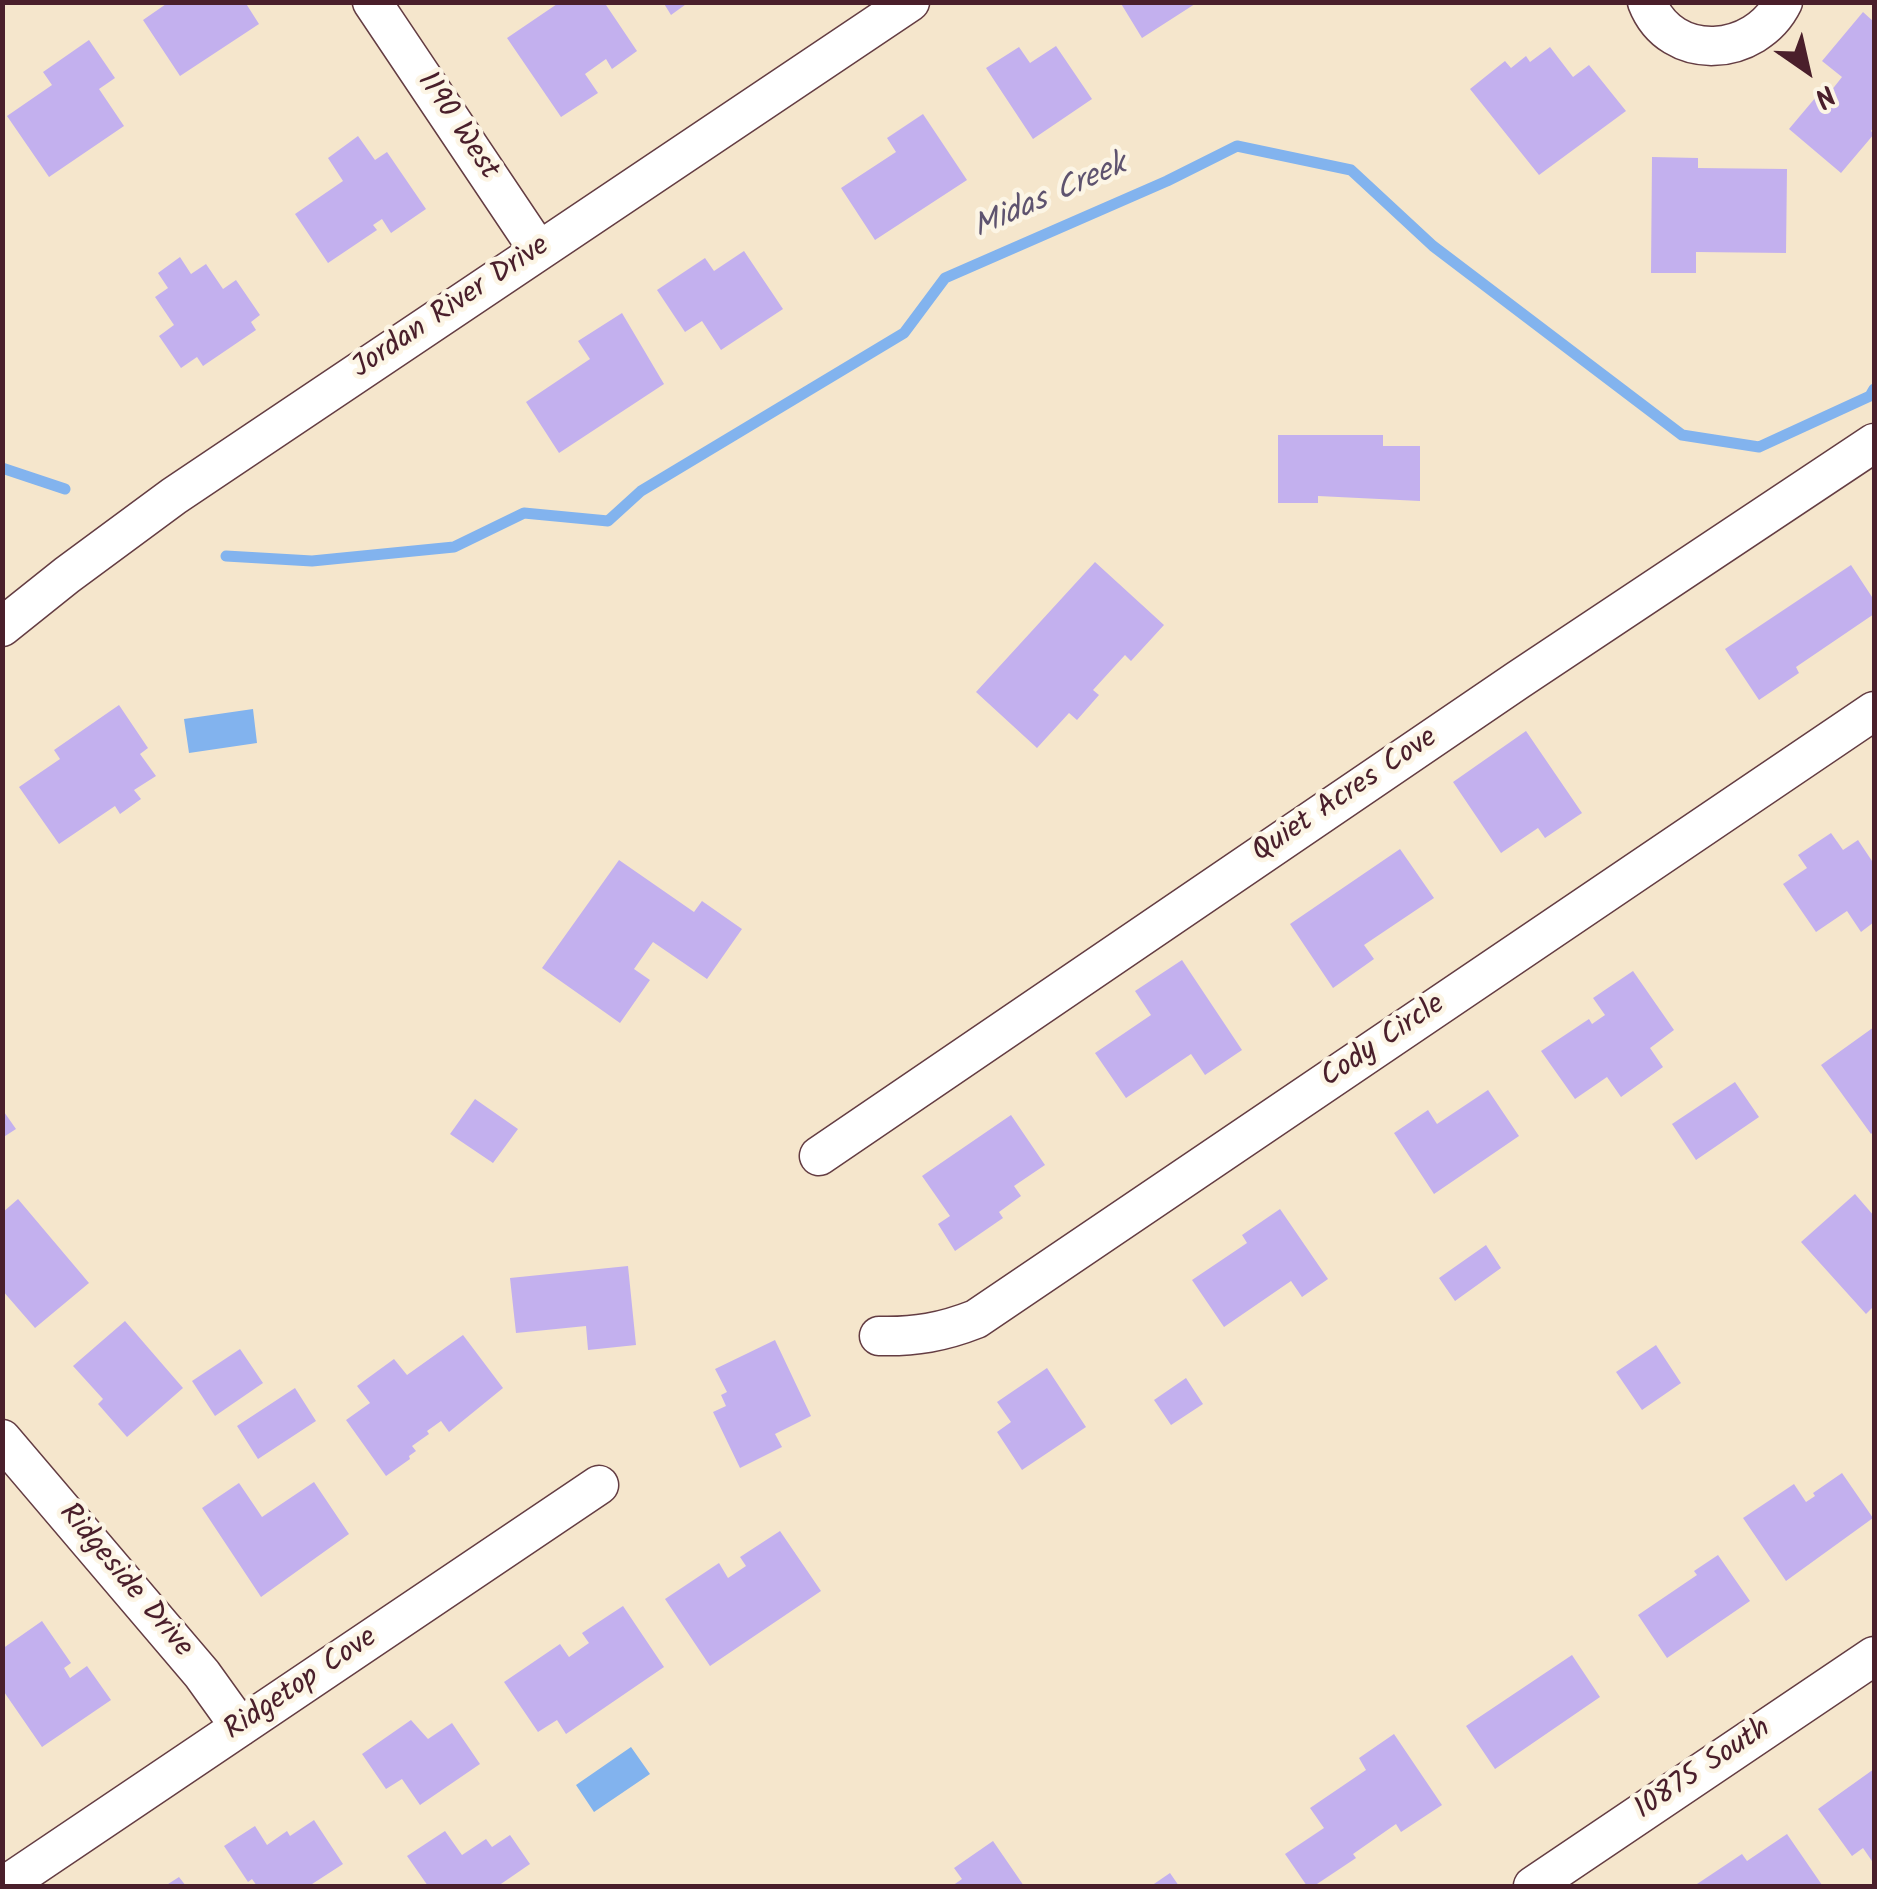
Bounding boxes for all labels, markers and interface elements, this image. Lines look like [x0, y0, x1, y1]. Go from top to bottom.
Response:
north arrow [1757, 20, 1857, 120]
street label: 1190 West [407, 66, 505, 188]
text: N [1804, 72, 1844, 119]
water label: Midas Creek [968, 148, 1134, 250]
street label: Jordan River Drive [347, 230, 557, 388]
street label: Quiet Acres Cove [1247, 722, 1445, 872]
street label: Cody Circle [1315, 988, 1453, 1098]
street label: Ridgeside Drive [49, 1498, 199, 1666]
street label: Ridgetop Cove [219, 1622, 385, 1750]
street label: 10875 South [1629, 1712, 1779, 1830]

